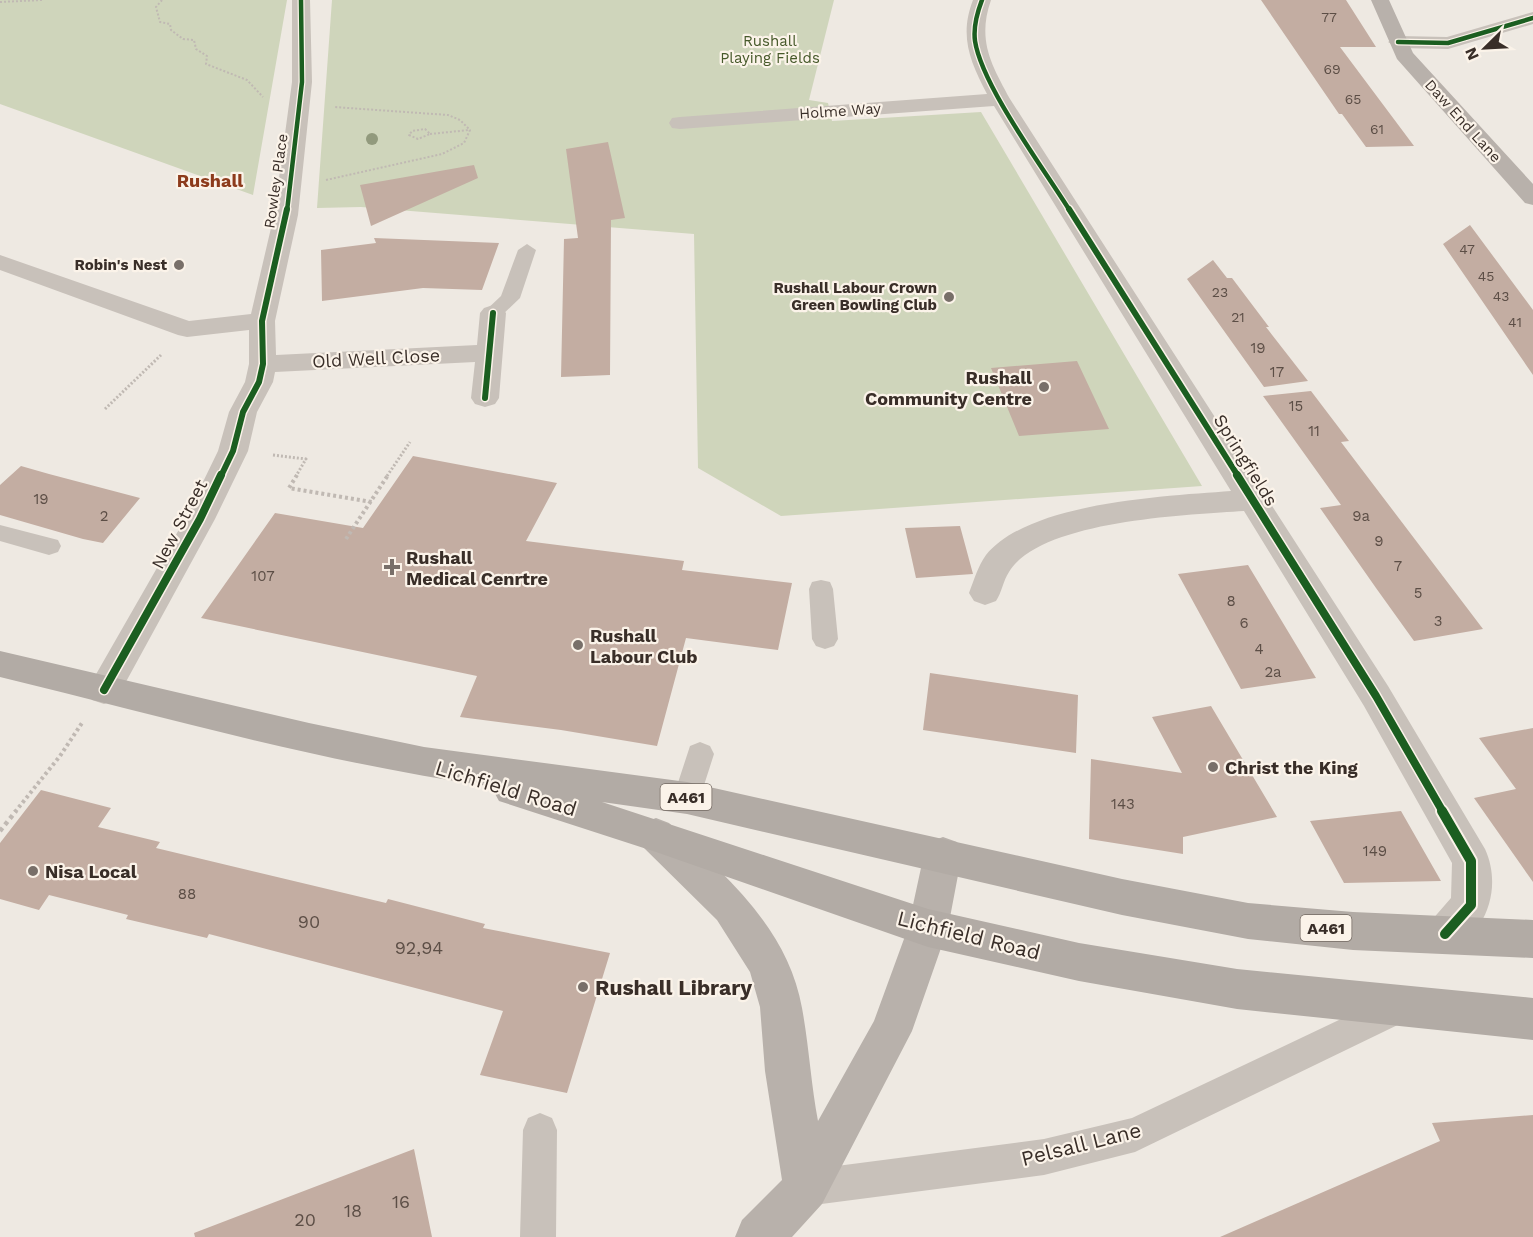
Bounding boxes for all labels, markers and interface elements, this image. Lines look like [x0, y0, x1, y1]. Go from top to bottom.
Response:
house number: 77 [1321, 9, 1337, 25]
north arrow [1455, 18, 1515, 78]
park label: Rushall Playing Fields [720, 32, 820, 67]
text: N [1461, 45, 1483, 63]
house number: 69 [1323, 61, 1341, 77]
street label: Daw End Lane [1421, 76, 1505, 166]
house number: 65 [1345, 91, 1361, 107]
street label: Holme Way [799, 99, 882, 123]
house number: 61 [1370, 121, 1384, 137]
street label: Rowley Place [260, 132, 292, 230]
district label: Rushall [177, 170, 243, 191]
house number: 47 [1459, 241, 1475, 257]
place label: Robin's Nest [75, 256, 167, 274]
marker: Robin's Nest [172, 258, 186, 272]
house number: 45 [1478, 268, 1494, 284]
place label: Rushall Labour Crown Green Bowling Club [774, 279, 937, 314]
house number: 23 [1212, 284, 1228, 300]
house number: 43 [1493, 288, 1509, 304]
marker: Rushall Labour Crown Green Bowling Club [942, 290, 956, 304]
house number: 21 [1231, 309, 1245, 325]
house number: 41 [1508, 314, 1522, 330]
house number: 19 [1250, 339, 1266, 357]
street label: Old Well Close [311, 344, 441, 372]
house number: 17 [1270, 363, 1284, 381]
place label: Rushall Community Centre [865, 367, 1032, 409]
marker: Rushall Community Centre [1037, 380, 1051, 394]
house number: 15 [1289, 397, 1303, 415]
street label: Springfields [1210, 410, 1282, 510]
house number: 11 [1308, 422, 1320, 440]
street label: New Street [147, 475, 212, 572]
house number: 19 [33, 490, 49, 508]
house number: 2 [100, 507, 108, 525]
house number: 9a [1352, 507, 1370, 525]
house number: 9 [1374, 532, 1384, 550]
place label: Rushall Medical Cenrtre [406, 547, 548, 589]
house number: 7 [1394, 557, 1402, 575]
marker: Rushall Medical Cenrtre [383, 558, 401, 576]
house number: 107 [251, 567, 275, 585]
house number: 5 [1414, 584, 1422, 602]
house number: 8 [1226, 592, 1236, 610]
house number: 3 [1434, 612, 1442, 630]
house number: 6 [1239, 614, 1249, 632]
place label: Rushall Labour Club [590, 625, 698, 667]
marker: Rushall Labour Club [571, 638, 585, 652]
house number: 4 [1254, 640, 1264, 658]
house number: 2a [1264, 663, 1282, 681]
street label: Lichfield Road [432, 755, 580, 821]
place label: Christ the King [1225, 757, 1359, 778]
marker: Christ the King [1206, 760, 1220, 774]
road number: A461 [660, 784, 712, 810]
house number: 143 [1111, 795, 1135, 813]
house number: 149 [1363, 842, 1387, 860]
place label: Nisa Local [45, 861, 137, 882]
marker: Nisa Local [26, 864, 40, 878]
house number: 88 [178, 885, 196, 903]
street label: Lichfield Road [895, 905, 1043, 965]
house number: 90 [298, 911, 320, 932]
road number: A461 [1300, 915, 1352, 941]
house number: 92,94 [395, 937, 443, 958]
place label: Rushall Library [595, 975, 752, 1000]
marker: Rushall Library [576, 980, 590, 994]
street label: Pelsall Lane [1018, 1117, 1144, 1171]
house number: 16 [392, 1191, 410, 1212]
house number: 18 [344, 1200, 362, 1221]
house number: 20 [294, 1209, 316, 1230]

